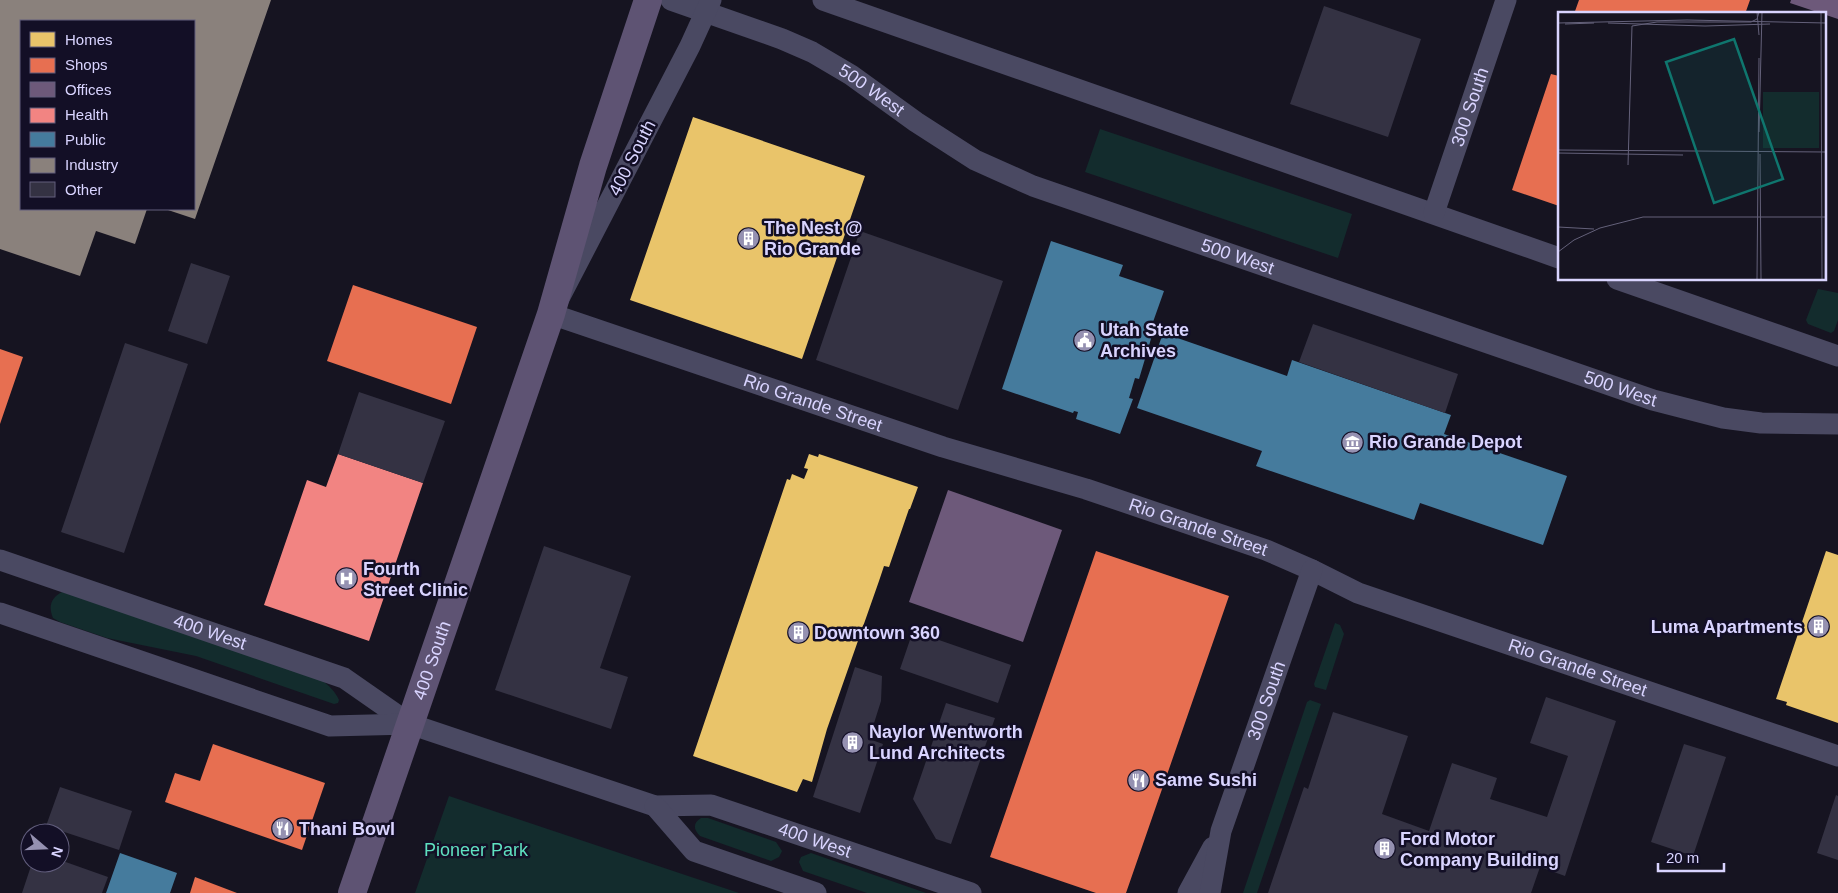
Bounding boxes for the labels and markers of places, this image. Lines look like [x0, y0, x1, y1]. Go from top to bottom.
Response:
place label: The Nest @ Rio Grande [764, 218, 863, 259]
building icon: The Nest @ Rio Grande [736, 226, 760, 250]
place label: Utah State Archives [1100, 320, 1189, 361]
public building icon: Utah State Archives [1072, 328, 1096, 352]
museum icon: Rio Grande Depot [1341, 430, 1365, 454]
place label: Rio Grande Depot [1369, 432, 1522, 452]
place label: Fourth Street Clinic [363, 559, 468, 600]
hospital icon: Fourth Street Clinic [335, 567, 359, 591]
building icon: Luma Apartments [1807, 615, 1831, 639]
place label: Luma Apartments [1651, 617, 1803, 637]
building icon: Downtown 360 [786, 621, 810, 645]
place label: Downtown 360 [814, 623, 940, 643]
place label: Naylor Wentworth Lund Architects [869, 722, 1023, 763]
building icon: Naylor Wentworth Lund Architects [841, 730, 865, 754]
restaurant icon: Same Sushi [1127, 768, 1151, 792]
place label: Same Sushi [1155, 770, 1257, 790]
restaurant icon: Thani Bowl [271, 817, 295, 841]
place label: Thani Bowl [299, 819, 395, 839]
place label: Ford Motor Company Building [1400, 829, 1559, 870]
building icon: Ford Motor Company Building [1372, 837, 1396, 861]

